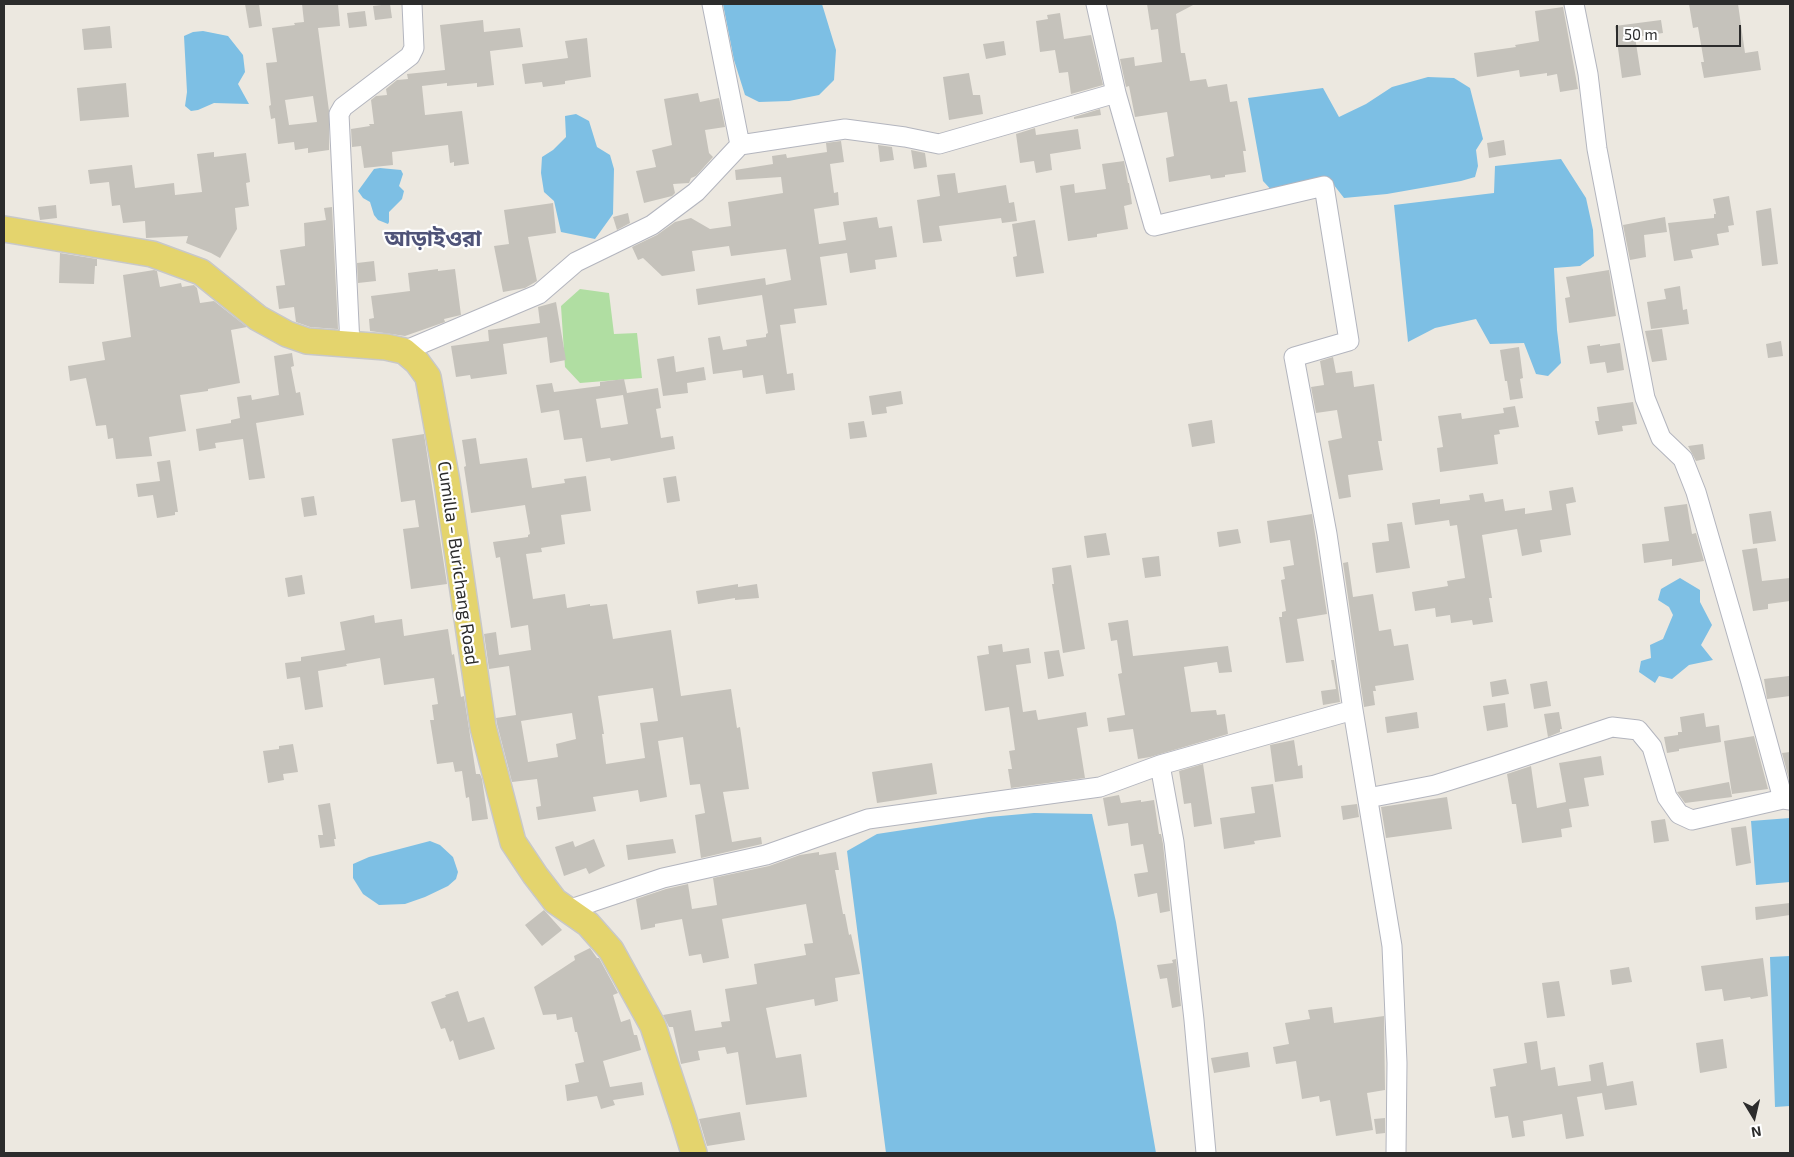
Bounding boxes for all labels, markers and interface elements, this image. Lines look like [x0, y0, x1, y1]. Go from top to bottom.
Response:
scale bar [1619, 15, 1744, 47]
text: 50 m [1624, 25, 1658, 43]
district label: আড়াইওরা [384, 226, 482, 252]
street label: Cumilla - Burichang Road [433, 460, 483, 666]
north arrow [1729, 1092, 1779, 1142]
text: N [1750, 1123, 1763, 1141]

